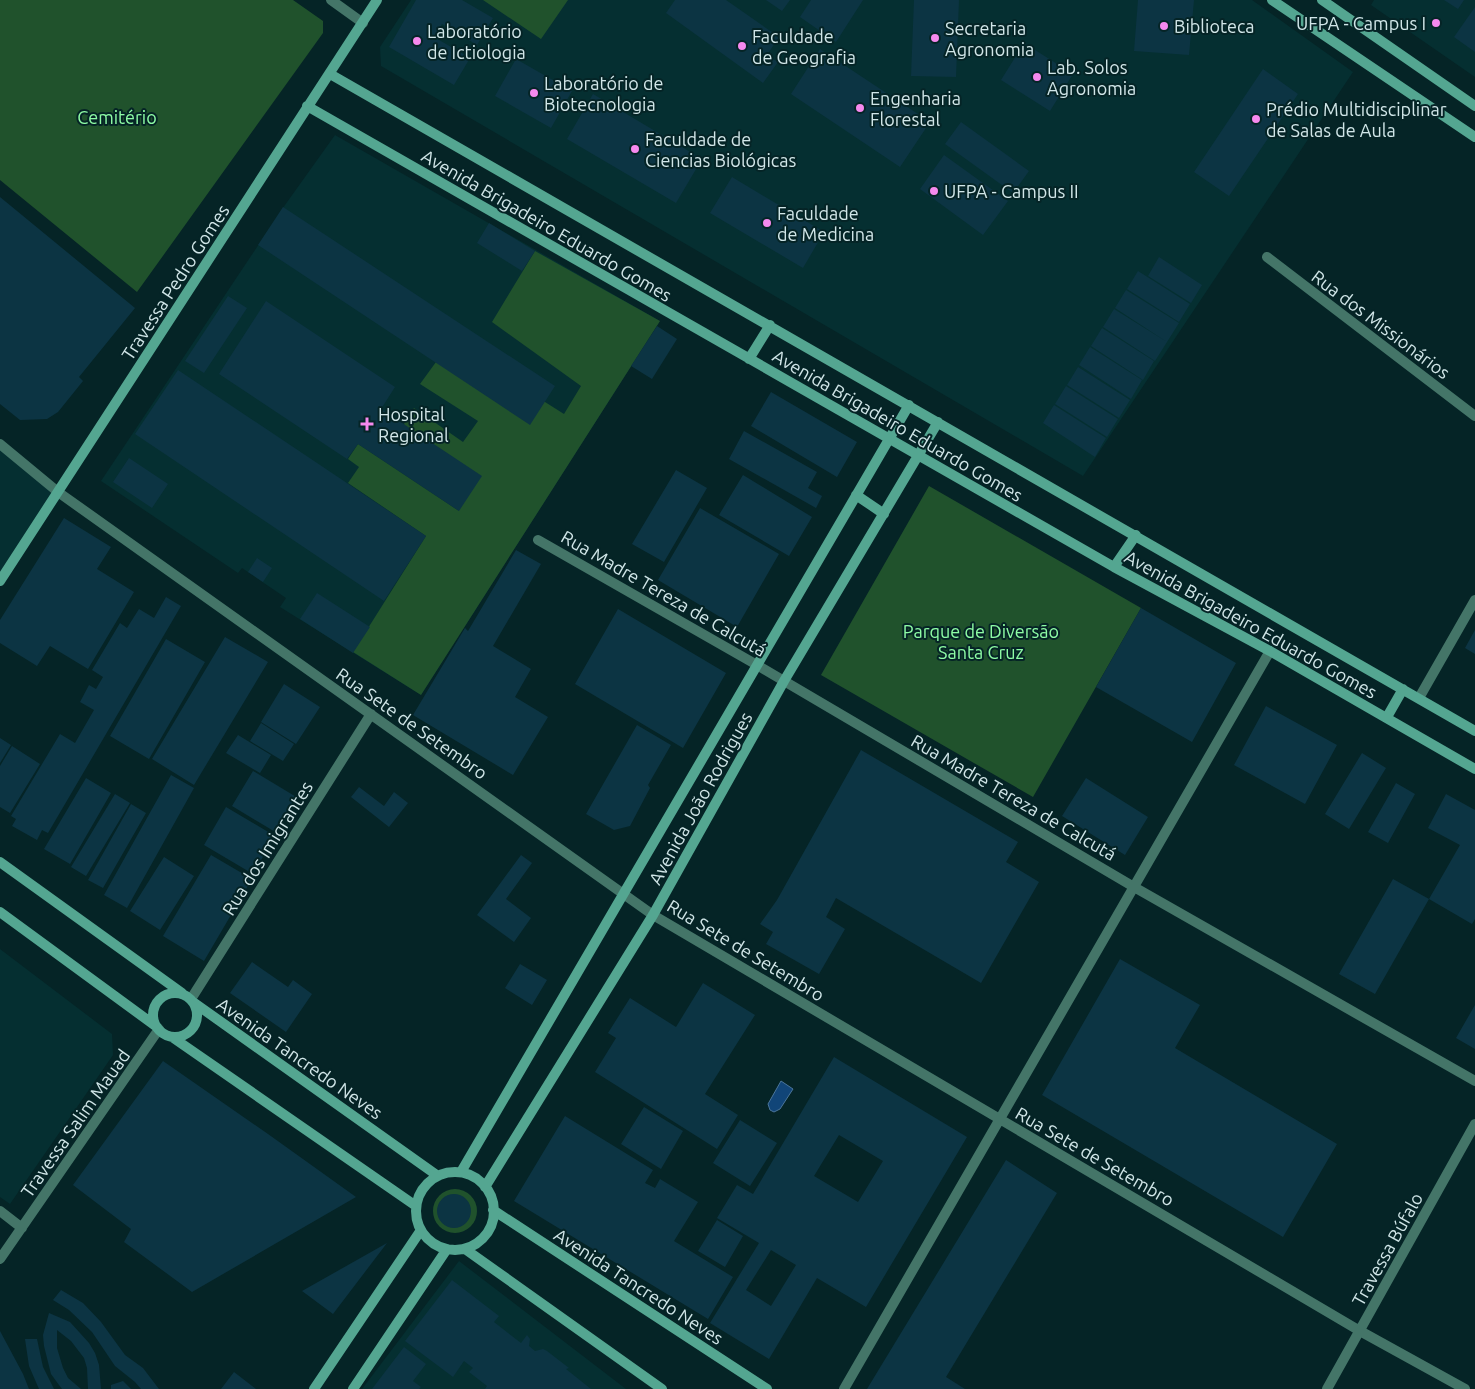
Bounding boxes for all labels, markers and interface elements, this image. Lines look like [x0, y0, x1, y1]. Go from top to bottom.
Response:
place label: UFPA - Campus I [1296, 13, 1426, 33]
place label: Biblioteca [1174, 16, 1255, 36]
marker: UFPA - Campus I [1430, 17, 1442, 29]
place label: Secretaria Agronomia [945, 18, 1034, 59]
marker: Biblioteca [1158, 20, 1170, 32]
place label: Laboratório de Ictiologia [427, 21, 526, 62]
place label: Faculdade de Geografia [752, 26, 856, 67]
marker: Secretaria Agronomia [929, 32, 941, 44]
marker: Laboratório de Ictiologia [411, 35, 423, 47]
marker: Faculdade de Geografia [736, 40, 748, 52]
place label: Lab. Solos Agronomia [1047, 57, 1136, 98]
marker: Lab. Solos Agronomia [1031, 71, 1043, 83]
place label: Laboratório de Biotecnologia [544, 73, 663, 114]
marker: Laboratório de Biotecnologia [528, 87, 540, 99]
place label: Engenharia Florestal [870, 88, 961, 129]
place label: Prédio Multidisciplinar de Salas de Aula [1266, 99, 1447, 140]
marker: Engenharia Florestal [854, 102, 866, 114]
park label: Cemitério [77, 107, 157, 127]
marker: Prédio Multidisciplinar de Salas de Aula [1250, 113, 1262, 125]
place label: Faculdade de Ciencias Biológicas [645, 129, 796, 170]
marker: Faculdade de Ciencias Biológicas [629, 143, 641, 155]
street label: Avenida Brigadeiro Eduardo Gomes [419, 145, 676, 305]
place label: UFPA - Campus II [944, 181, 1079, 201]
marker: UFPA - Campus II [928, 185, 940, 197]
street label: Travessa Pedro Gomes [117, 200, 233, 363]
place label: Faculdade de Medicina [777, 203, 874, 244]
marker: Faculdade de Medicina [761, 217, 773, 229]
street label: Rua dos Missionários [1308, 266, 1454, 382]
street label: Avenida Brigadeiro Eduardo Gomes [770, 345, 1027, 505]
place label: Hospital Regional [378, 404, 449, 445]
marker: Hospital Regional [360, 417, 374, 431]
street label: Rua Madre Tereza de Calcutá [558, 526, 770, 660]
street label: Avenida Brigadeiro Eduardo Gomes [1122, 546, 1381, 702]
park label: Parque de Diversão Santa Cruz [903, 621, 1059, 662]
street label: Rua Sete de Setembro [333, 663, 491, 783]
street label: Avenida João Rodrigues [644, 708, 756, 888]
street label: Rua Madre Tereza de Calcutá [908, 730, 1120, 864]
street label: Rua dos Imigrantes [218, 777, 316, 919]
street label: Rua Sete de Setembro [664, 895, 828, 1005]
street label: Avenida Tancredo Neves [214, 993, 387, 1123]
street label: Travessa Salim Mauad [16, 1045, 134, 1201]
street label: Rua Sete de Setembro [1012, 1102, 1178, 1210]
street label: Travessa Búfalo [1348, 1189, 1426, 1309]
street label: Avenida Tancredo Neves [551, 1224, 727, 1348]

